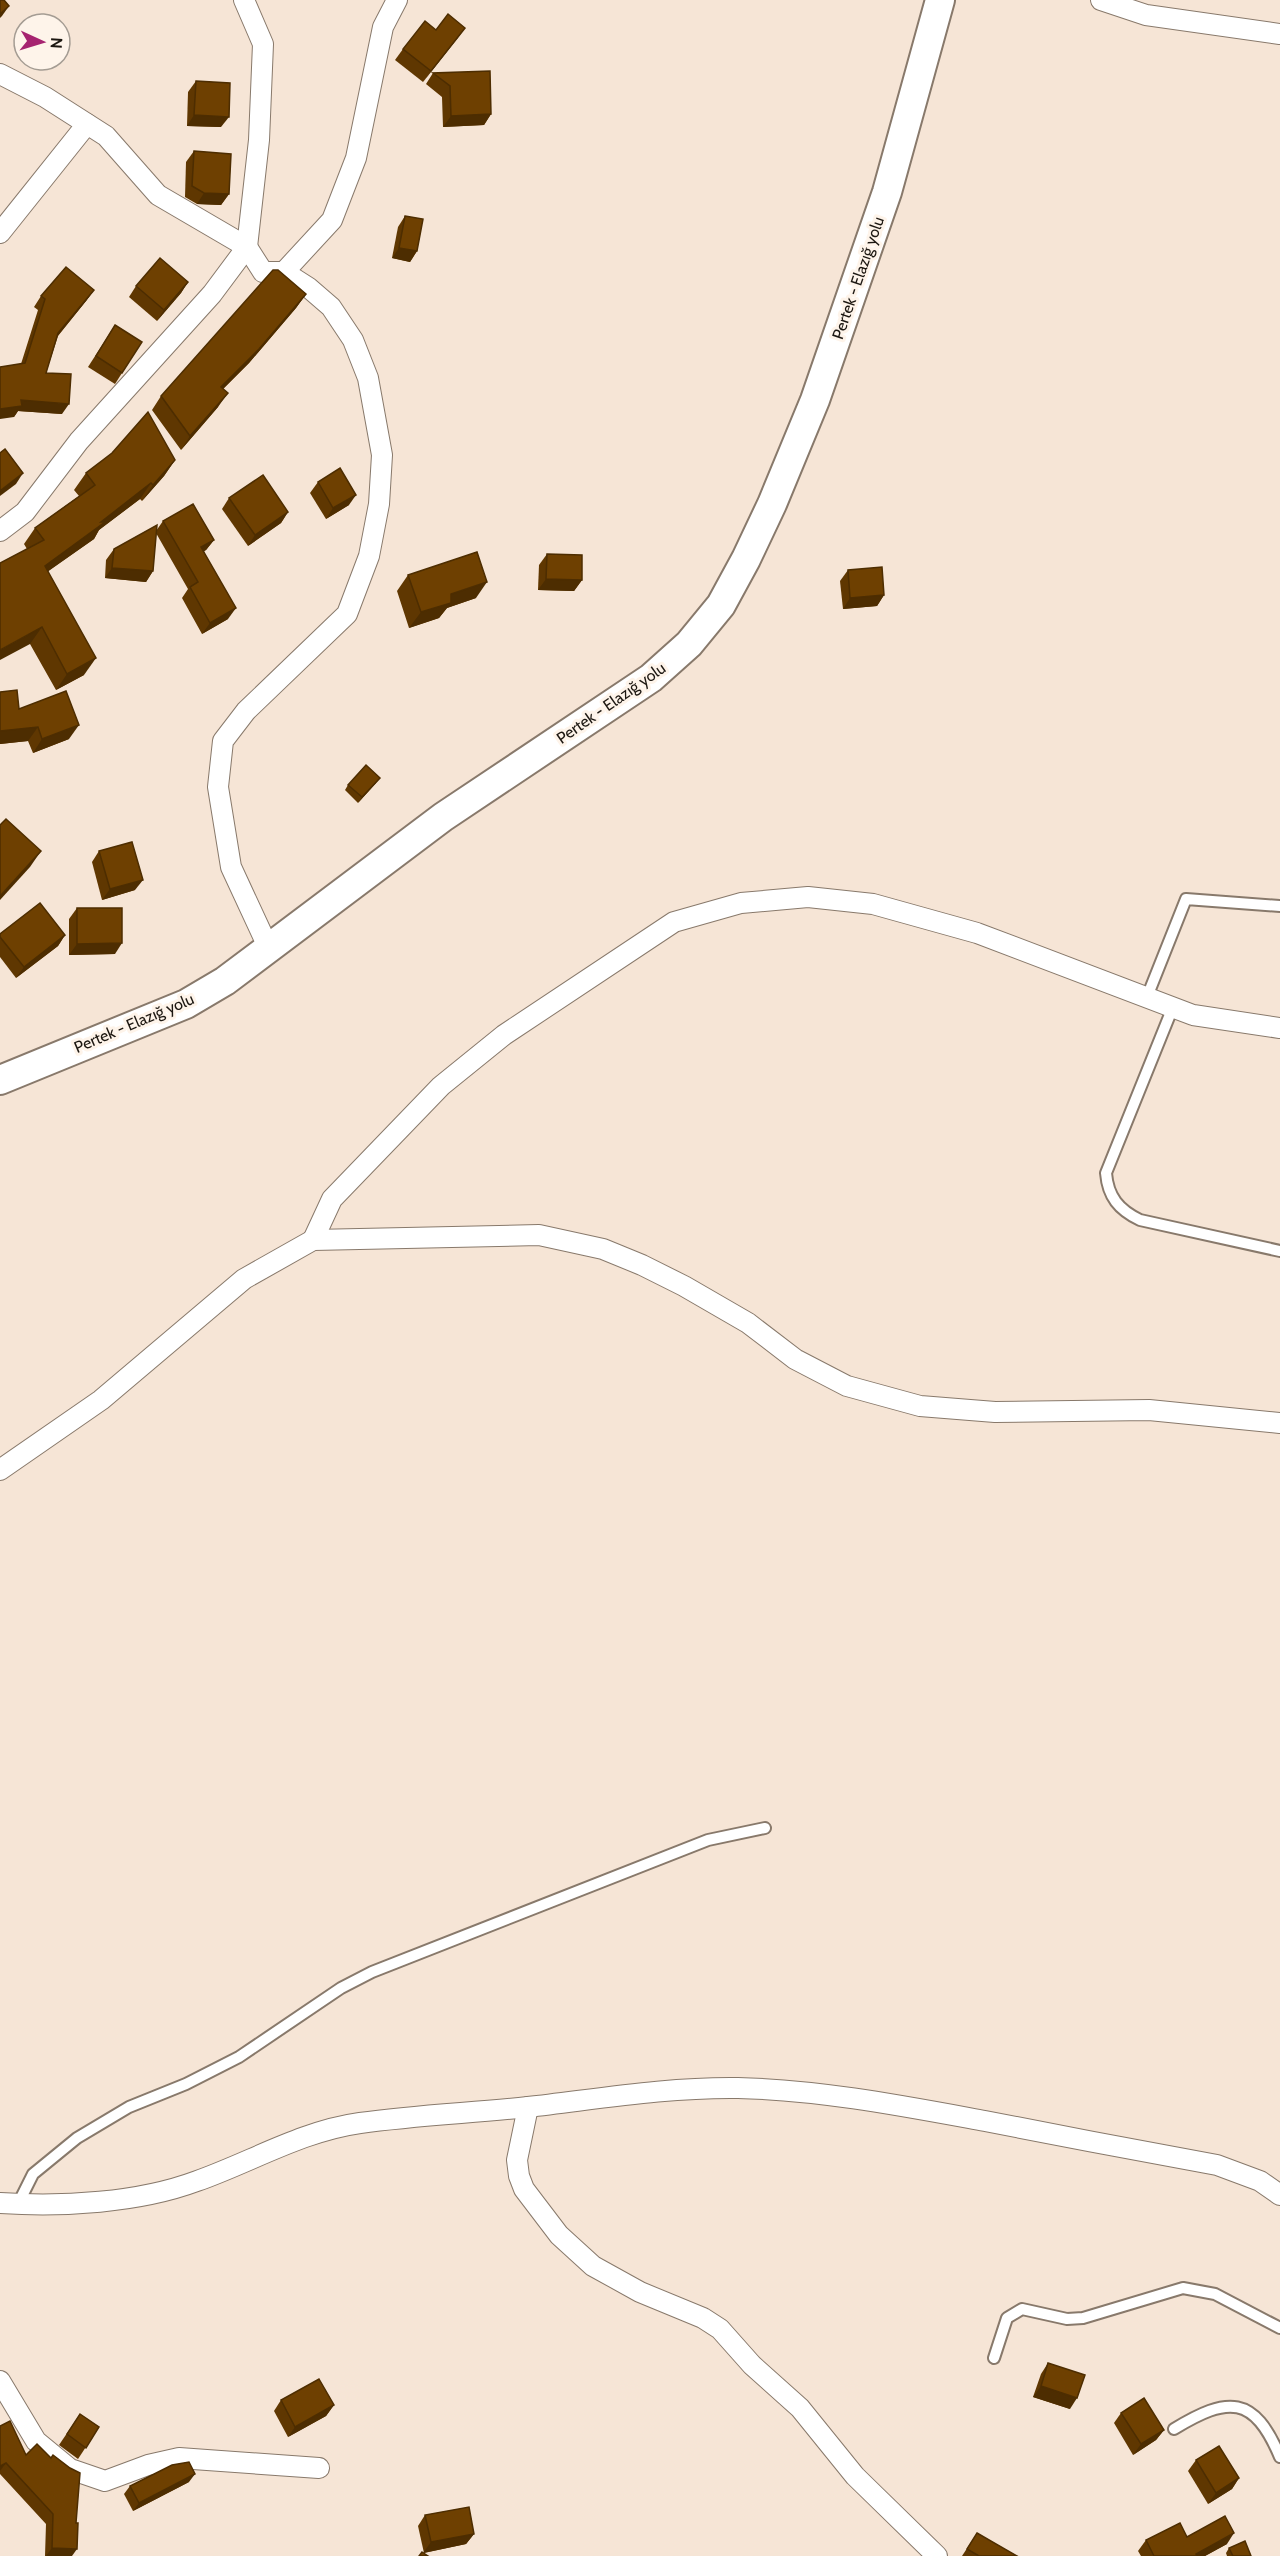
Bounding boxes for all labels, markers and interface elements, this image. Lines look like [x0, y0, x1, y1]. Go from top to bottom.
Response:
north arrow [12, 12, 72, 72]
text: N [47, 37, 66, 49]
street label: Pertek - Elazığ yolu [828, 214, 888, 342]
street label: Pertek - Elazığ yolu [553, 658, 669, 748]
street label: Pertek - Elazığ yolu [71, 989, 197, 1057]

